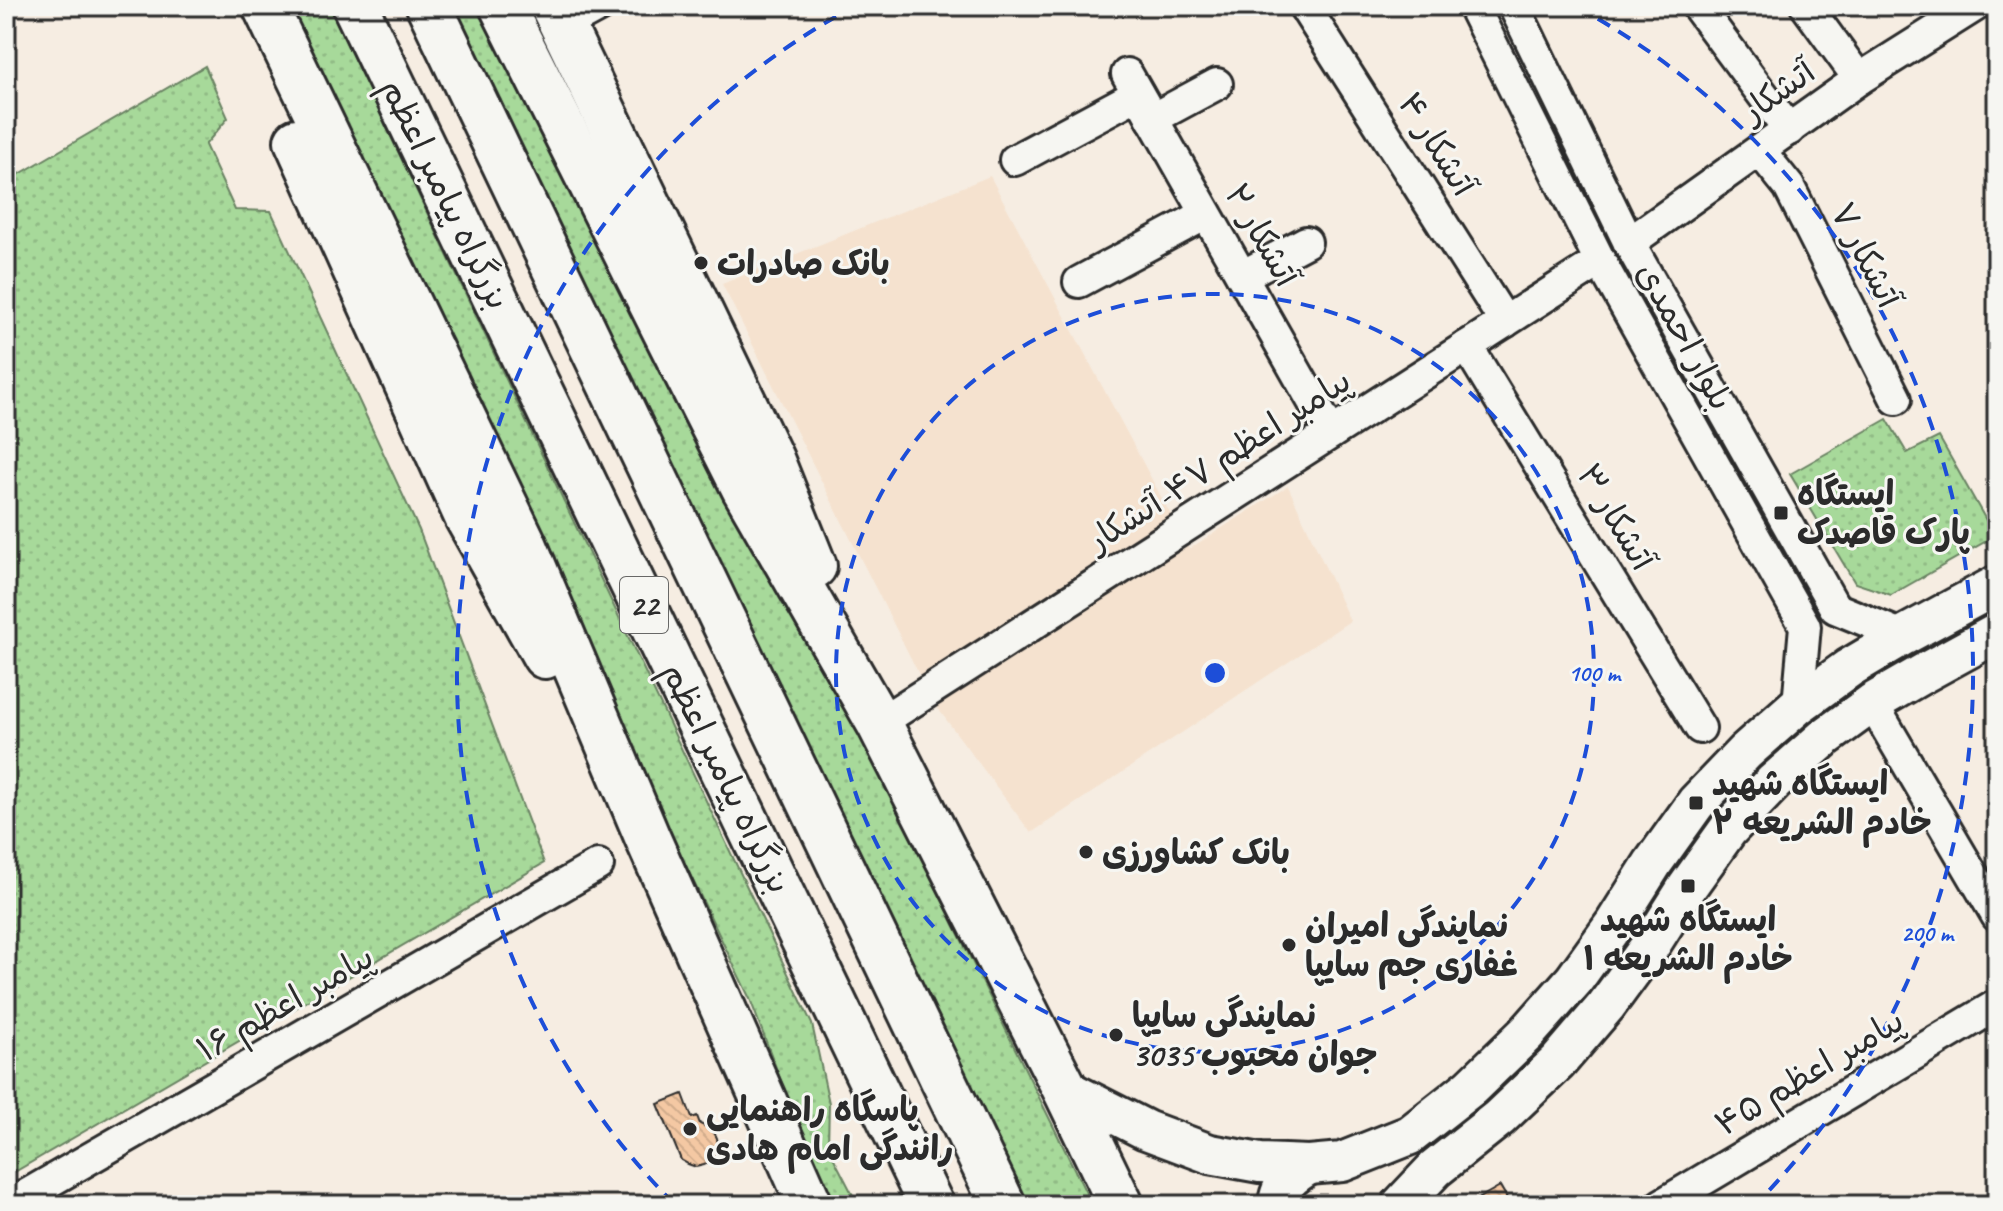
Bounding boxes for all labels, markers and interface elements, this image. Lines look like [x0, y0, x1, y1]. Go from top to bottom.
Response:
street label: آتشکار [1730, 49, 1825, 134]
street label: بزرگراه پیامبر اعظم [368, 72, 520, 318]
street label: آتشکار ۴ [1388, 84, 1486, 205]
street label: آتشکار ۲ [1215, 176, 1309, 296]
street label: آتشکار ۷ [1821, 195, 1912, 317]
place label: بانک صادرات [717, 242, 890, 285]
marker: بانک صادرات [692, 254, 710, 272]
street label: بلوار احمدی [1627, 254, 1743, 418]
street label: پیامبر اعظم ۴۷-آتشکار [1077, 359, 1361, 566]
street label: آتشکار ۳ [1567, 456, 1665, 580]
place label: ایستگاه پارک قاصدک [1797, 472, 1970, 554]
marker: ایستگاه پارک قاصدک [1772, 504, 1790, 522]
road number: 22 [620, 577, 668, 633]
street label: بزرگراه پیامبر اعظم [649, 656, 801, 902]
text: 100 m [1568, 658, 1622, 688]
centre of rings [1201, 659, 1229, 687]
place label: ایستگاه شهید خادم الشریعه ۲ [1712, 762, 1932, 848]
marker: ایستگاه شهید خادم الشریعه ۲ [1687, 794, 1705, 812]
place label: بانک کشاورزی [1102, 831, 1290, 874]
marker: بانک کشاورزی [1077, 843, 1095, 861]
marker: ایستگاه شهید خادم الشریعه ۱ [1679, 877, 1697, 895]
place label: ایستگاه شهید خادم الشریعه ۱ [1583, 898, 1793, 984]
place label: نمایندگی امیران غفاری جم سایپا [1305, 904, 1518, 990]
text: 200 m [1901, 918, 1955, 948]
street label: پیامبر اعظم ۱۶ [189, 935, 383, 1074]
marker: نمایندگی امیران غفاری جم سایپا [1280, 936, 1298, 954]
place label: نمایندگی سایپا جوان محبوب 3035 [1132, 994, 1378, 1076]
street label: پیامبر اعظم ۴۵ [1706, 999, 1914, 1149]
marker: نمایندگی سایپا جوان محبوب 3035 [1107, 1026, 1125, 1044]
place label: پاسگاه راهنمایی رانندگی امام هادی [706, 1088, 953, 1174]
marker: پاسگاه راهنمایی رانندگی امام هادی [681, 1120, 699, 1138]

